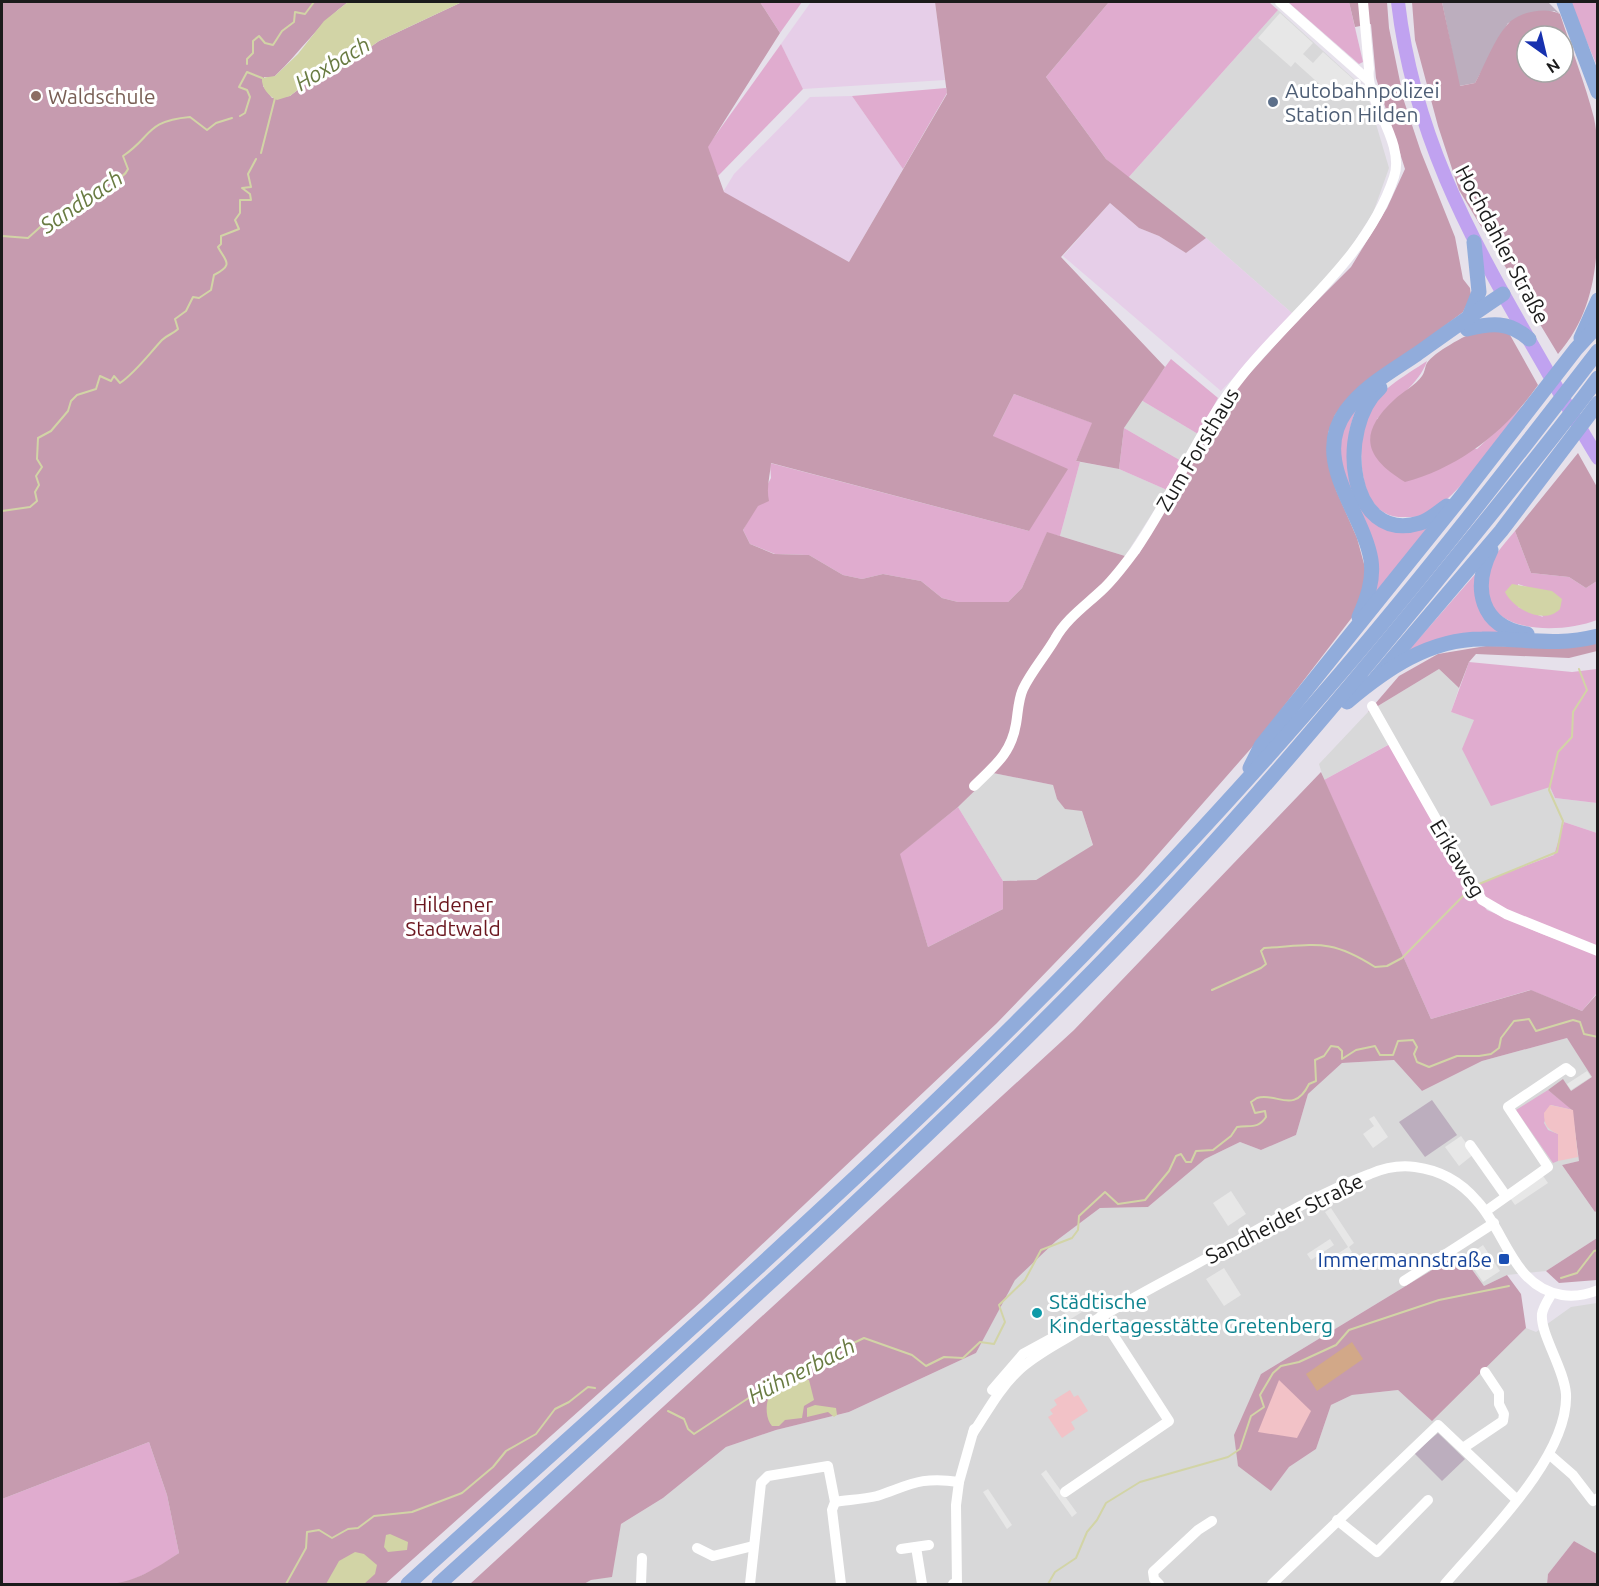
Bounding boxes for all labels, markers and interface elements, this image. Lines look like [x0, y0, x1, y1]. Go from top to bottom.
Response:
north arrow [1515, 24, 1575, 84]
water label: Hoxbach [290, 31, 374, 95]
text: N [1543, 56, 1563, 77]
place label: Autobahnpolizei Station Hilden [1285, 78, 1440, 126]
place label: Waldschule [48, 84, 156, 108]
marker: Waldschule [29, 89, 43, 103]
marker: Autobahnpolizei Station Hilden [1266, 95, 1280, 109]
street label: Hochdahler Straße [1451, 161, 1555, 327]
water label: Sandbach [34, 164, 127, 238]
street label: Zum Forsthaus [1151, 383, 1243, 515]
street label: Erikaweg [1426, 815, 1490, 901]
park label: Hildener Stadtwald [405, 892, 501, 940]
street label: Sandheider Straße [1201, 1168, 1367, 1268]
place label: Immermannstraße [1318, 1247, 1492, 1271]
marker: Immermannstraße [1497, 1252, 1511, 1266]
place label: Städtische Kindertagesstätte Gretenberg [1049, 1289, 1333, 1337]
marker: Städtische Kindertagesstätte Gretenberg [1030, 1306, 1044, 1320]
water label: Hühnerbach [743, 1332, 859, 1408]

